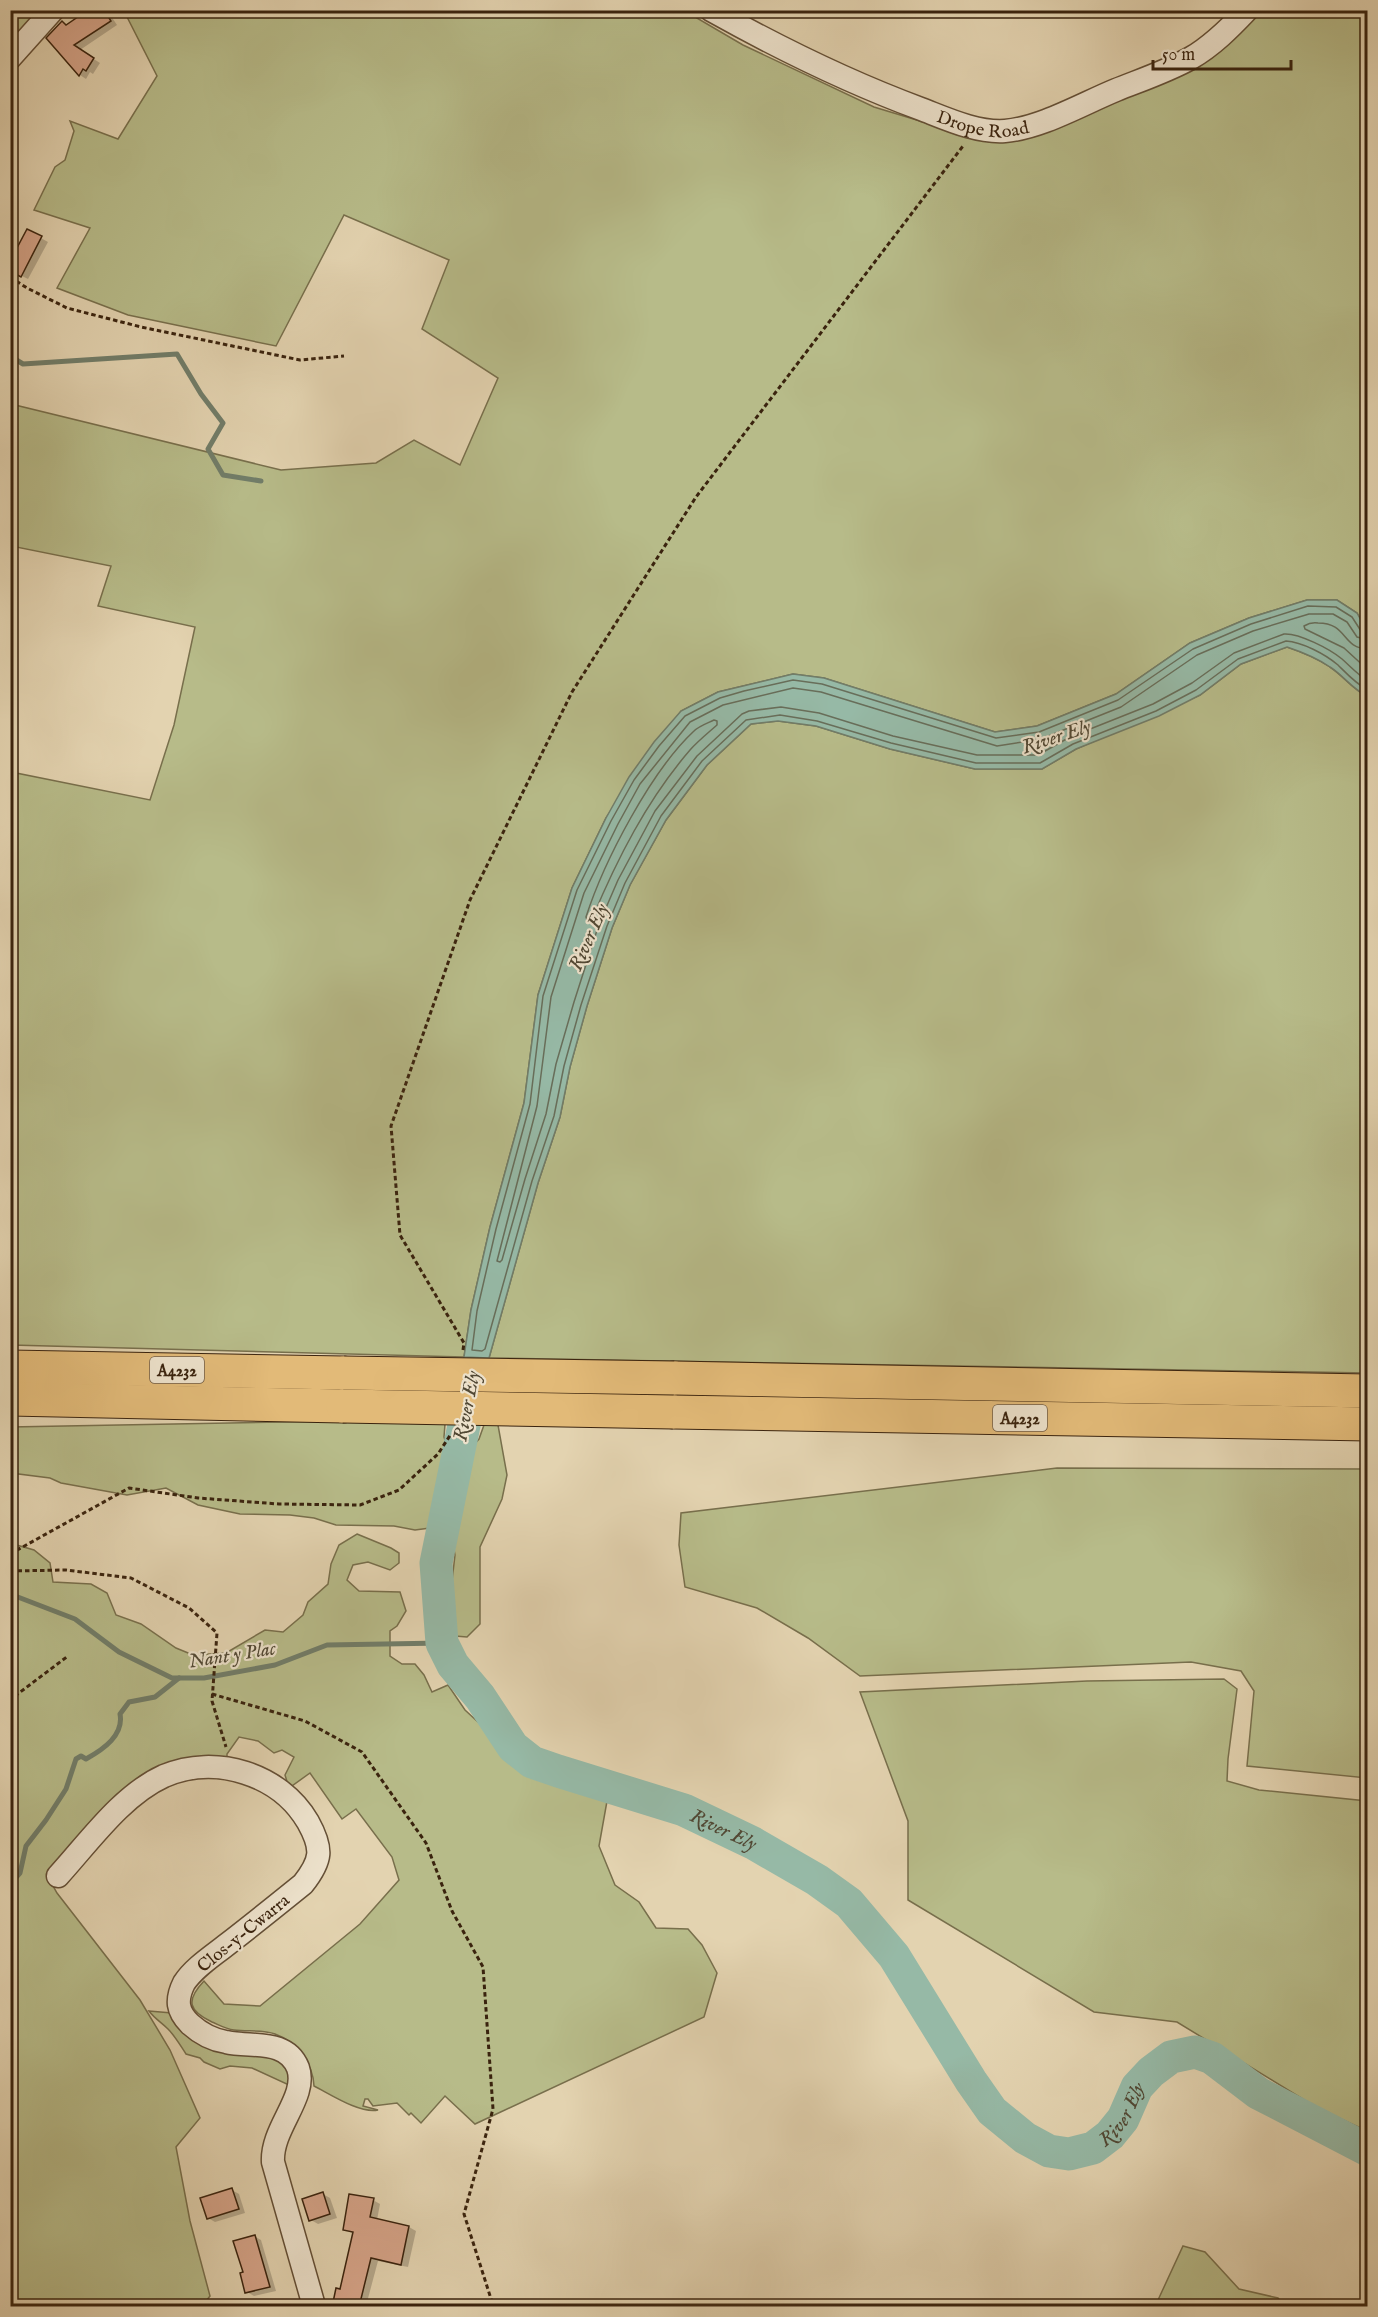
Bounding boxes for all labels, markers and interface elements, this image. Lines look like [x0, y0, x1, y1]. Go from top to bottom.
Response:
scale bar [1153, 33, 1291, 71]
text: 50 m [1162, 44, 1195, 67]
street label: Drope Road [933, 106, 1032, 144]
water label: River Ely [1019, 714, 1095, 760]
water label: River Ely [563, 900, 615, 975]
road number: A4232 [150, 1357, 204, 1383]
water label: River Ely [448, 1369, 487, 1444]
road number: A4232 [993, 1405, 1047, 1431]
water label: Nant y Plac [187, 1636, 279, 1675]
water label: River Ely [686, 1804, 761, 1857]
street label: Clos-y-Cwarra [193, 1890, 295, 1979]
water label: River Ely [1094, 2076, 1150, 2153]

